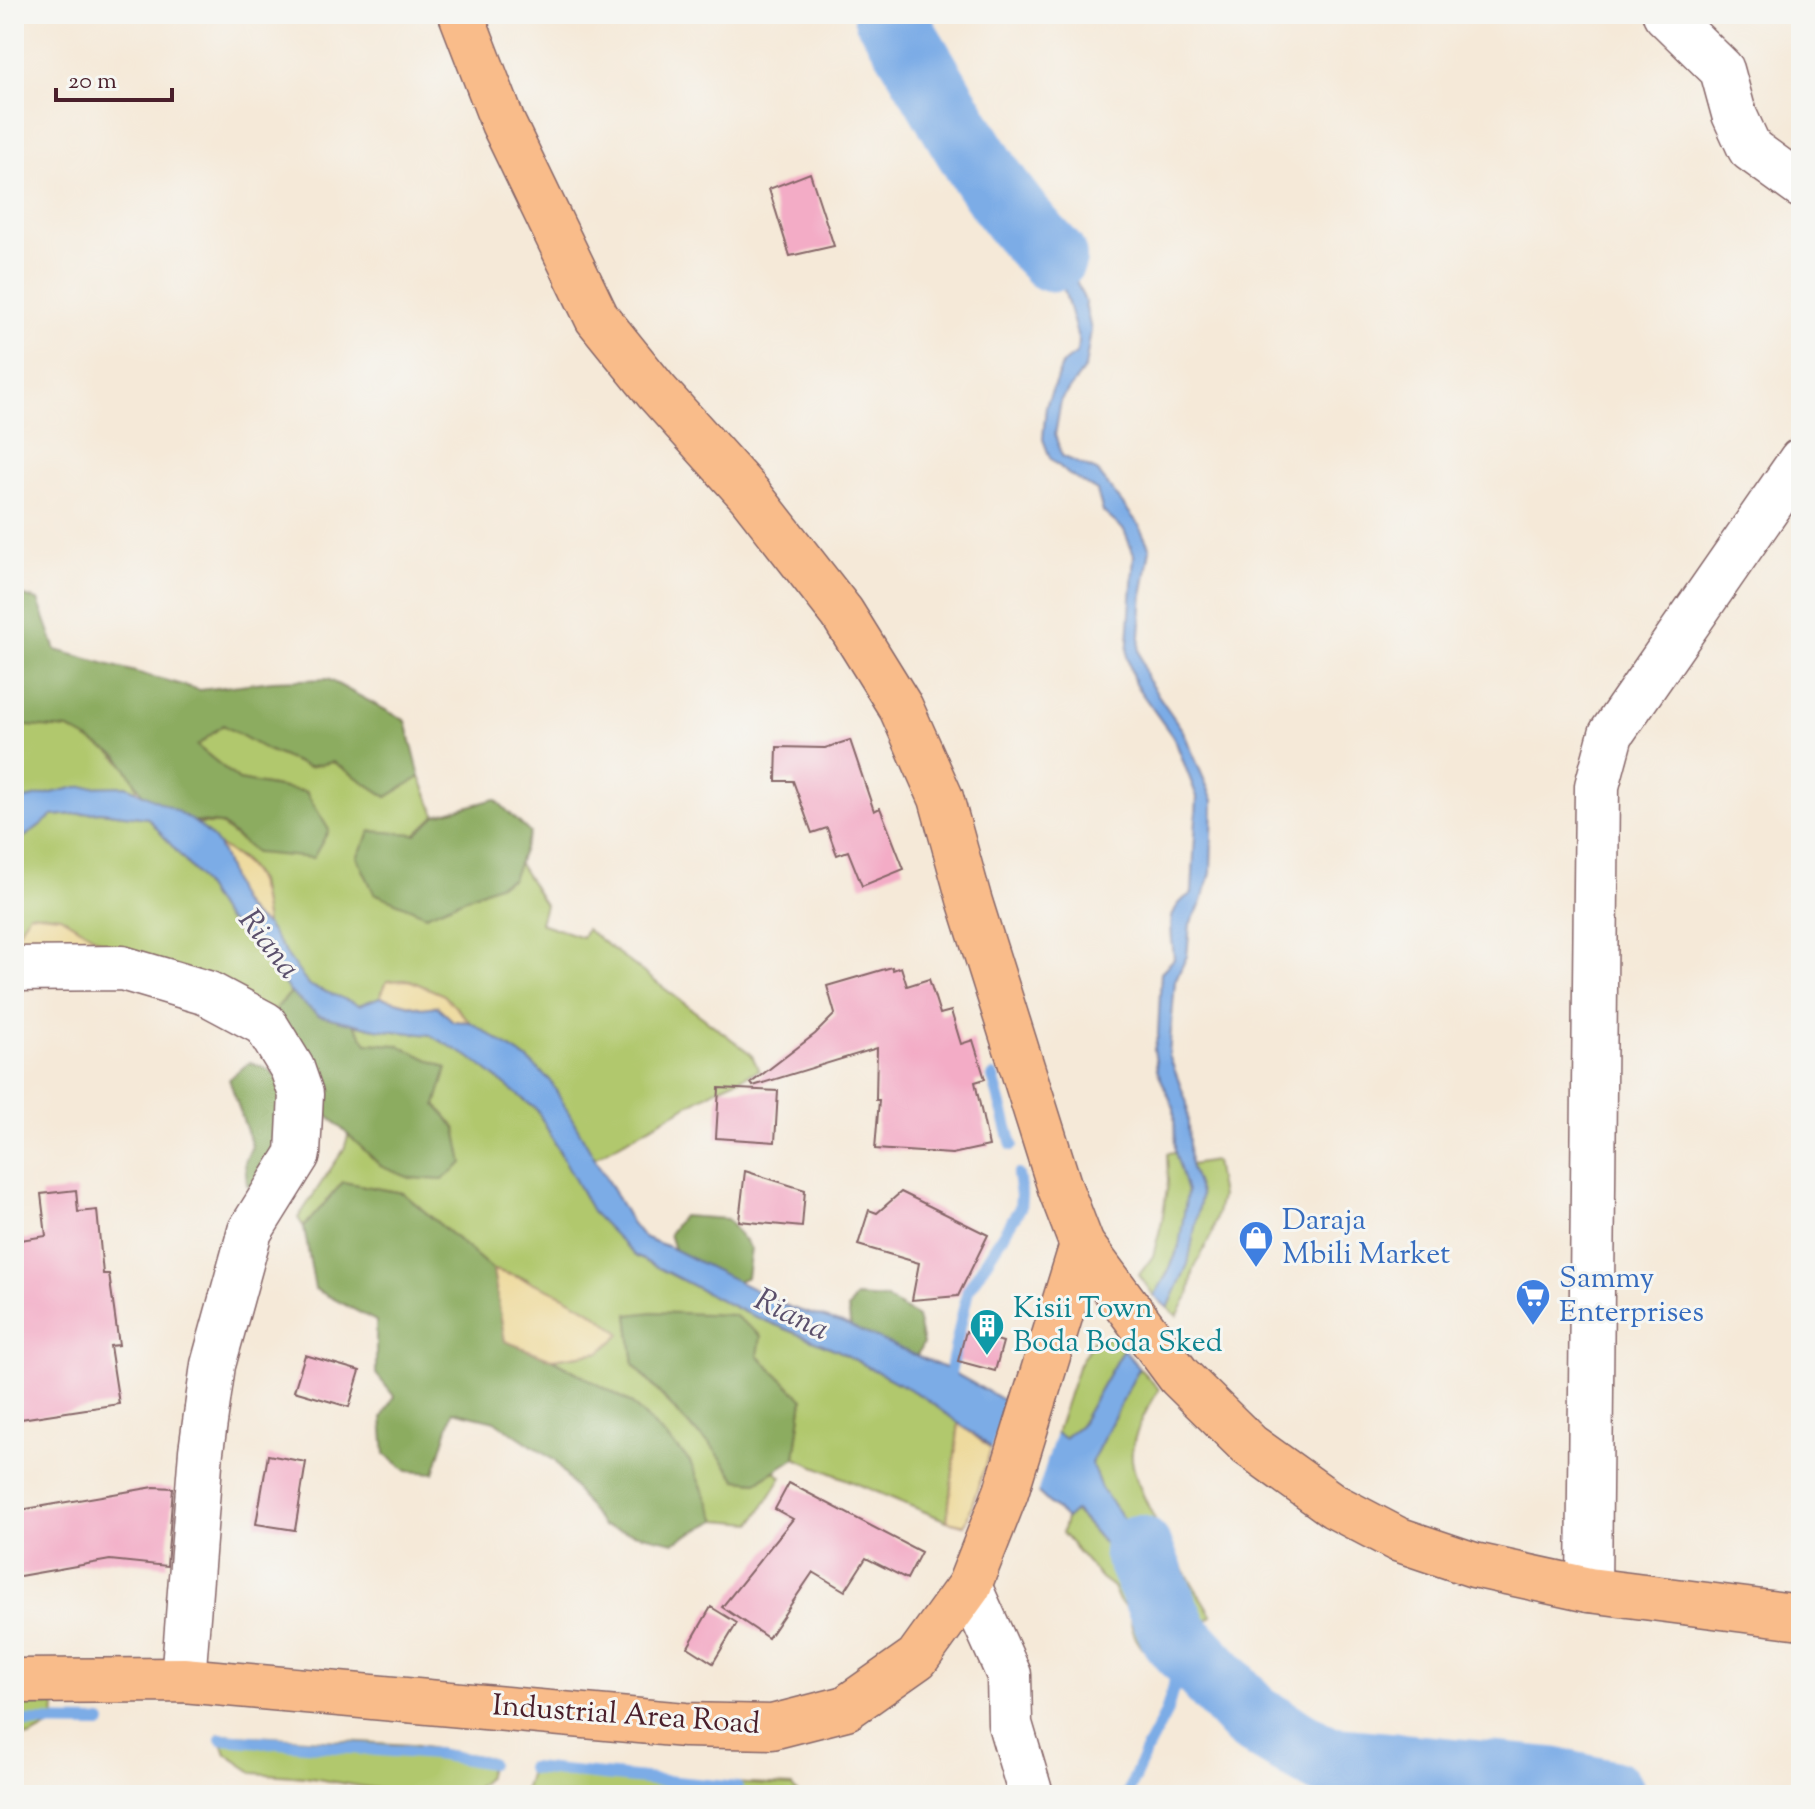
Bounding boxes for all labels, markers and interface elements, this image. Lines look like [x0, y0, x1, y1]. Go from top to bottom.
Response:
scale bar [56, 52, 172, 102]
text: 20 m [68, 65, 117, 99]
water label: Riana [226, 900, 310, 990]
place label: Daraja Mbili Market [1282, 1200, 1450, 1277]
shop icon: Daraja Mbili Market [1237, 1219, 1275, 1269]
place label: Sammy Enterprises [1559, 1258, 1704, 1335]
supermarket icon: Sammy Enterprises [1514, 1277, 1552, 1327]
water label: Riana [746, 1278, 836, 1354]
place label: Kisii Town Boda Boda Sked [1013, 1288, 1223, 1365]
building icon: Kisii Town Boda Boda Sked [968, 1307, 1006, 1357]
street label: Industrial Area Road [491, 1685, 761, 1747]

